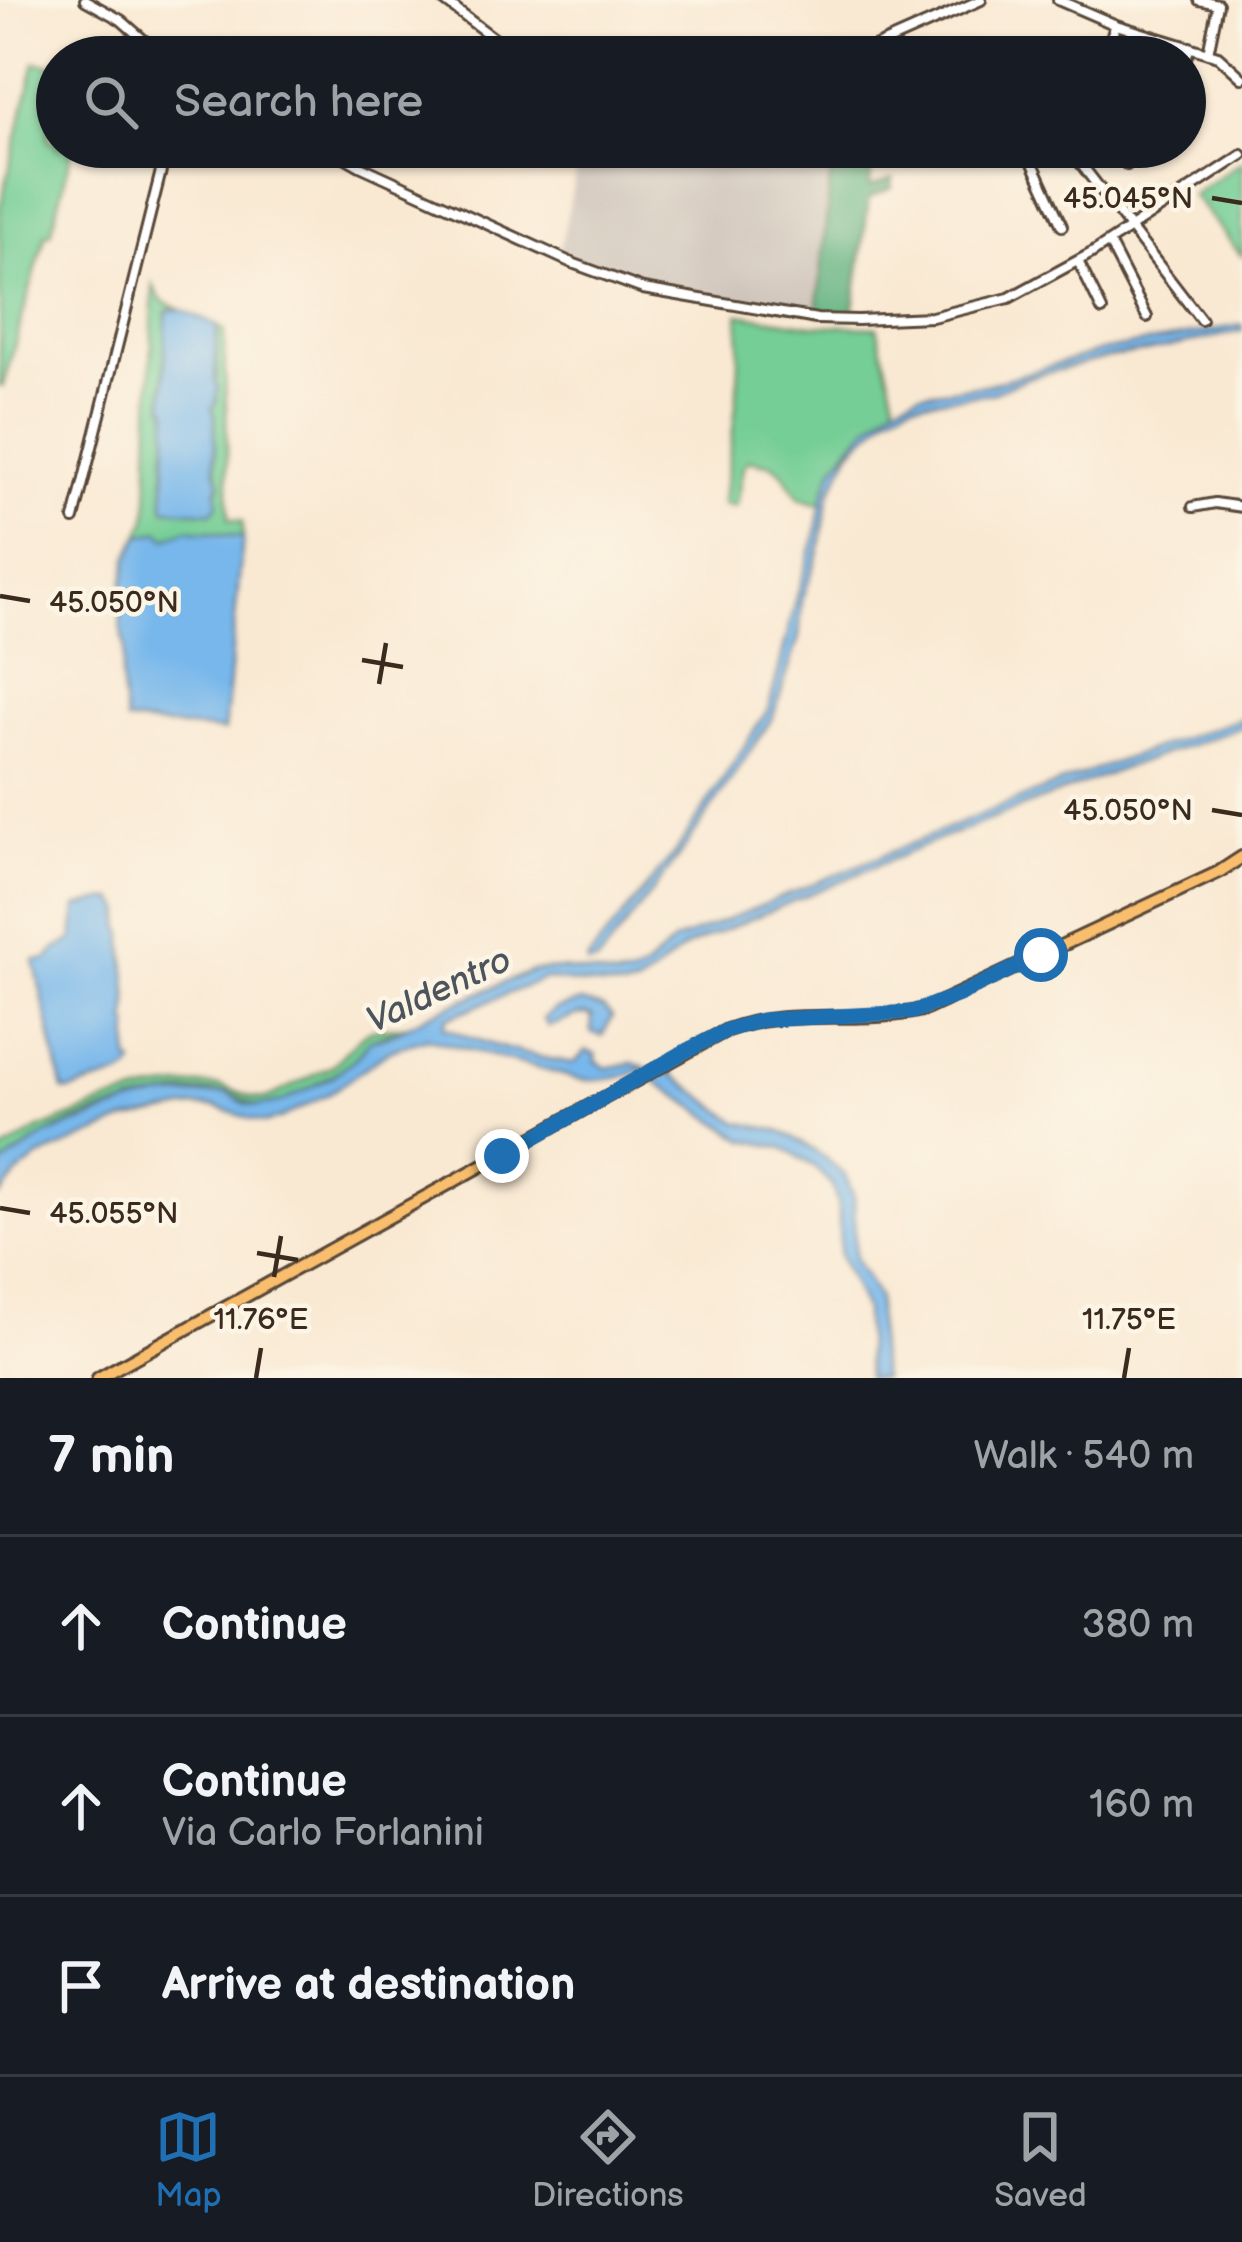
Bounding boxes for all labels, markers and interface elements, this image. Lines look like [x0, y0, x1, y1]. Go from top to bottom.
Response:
search box [36, 36, 1206, 168]
icon: search [78, 69, 144, 135]
text: Search here [174, 75, 423, 130]
text: 45.045°N [1063, 181, 1193, 217]
text: 45.050°N [49, 585, 179, 621]
text: 45.050°N [1063, 793, 1193, 829]
route start [1014, 928, 1068, 982]
water label: Valdentro [360, 939, 518, 1043]
route end [475, 1129, 529, 1183]
text: 45.055°N [49, 1196, 179, 1232]
text: 11.76°E [213, 1302, 309, 1338]
text: 11.75°E [1082, 1302, 1176, 1338]
text: 7 min [48, 1426, 174, 1487]
text: Walk · 540 m [973, 1433, 1194, 1480]
icon: ahead [48, 1593, 114, 1659]
text: Continue [162, 1598, 347, 1653]
text: 380 m [1082, 1602, 1194, 1649]
text: Continue [162, 1755, 347, 1810]
icon: ahead [48, 1773, 114, 1839]
text: 160 m [1089, 1782, 1194, 1829]
text: Via Carlo Forlanini [162, 1810, 484, 1857]
icon: arrive [48, 1953, 114, 2019]
text: Arrive at destination [162, 1958, 575, 2013]
tab: Map [155, 2104, 222, 2216]
tab: Directions [532, 2104, 684, 2216]
tab: Saved [994, 2104, 1087, 2216]

